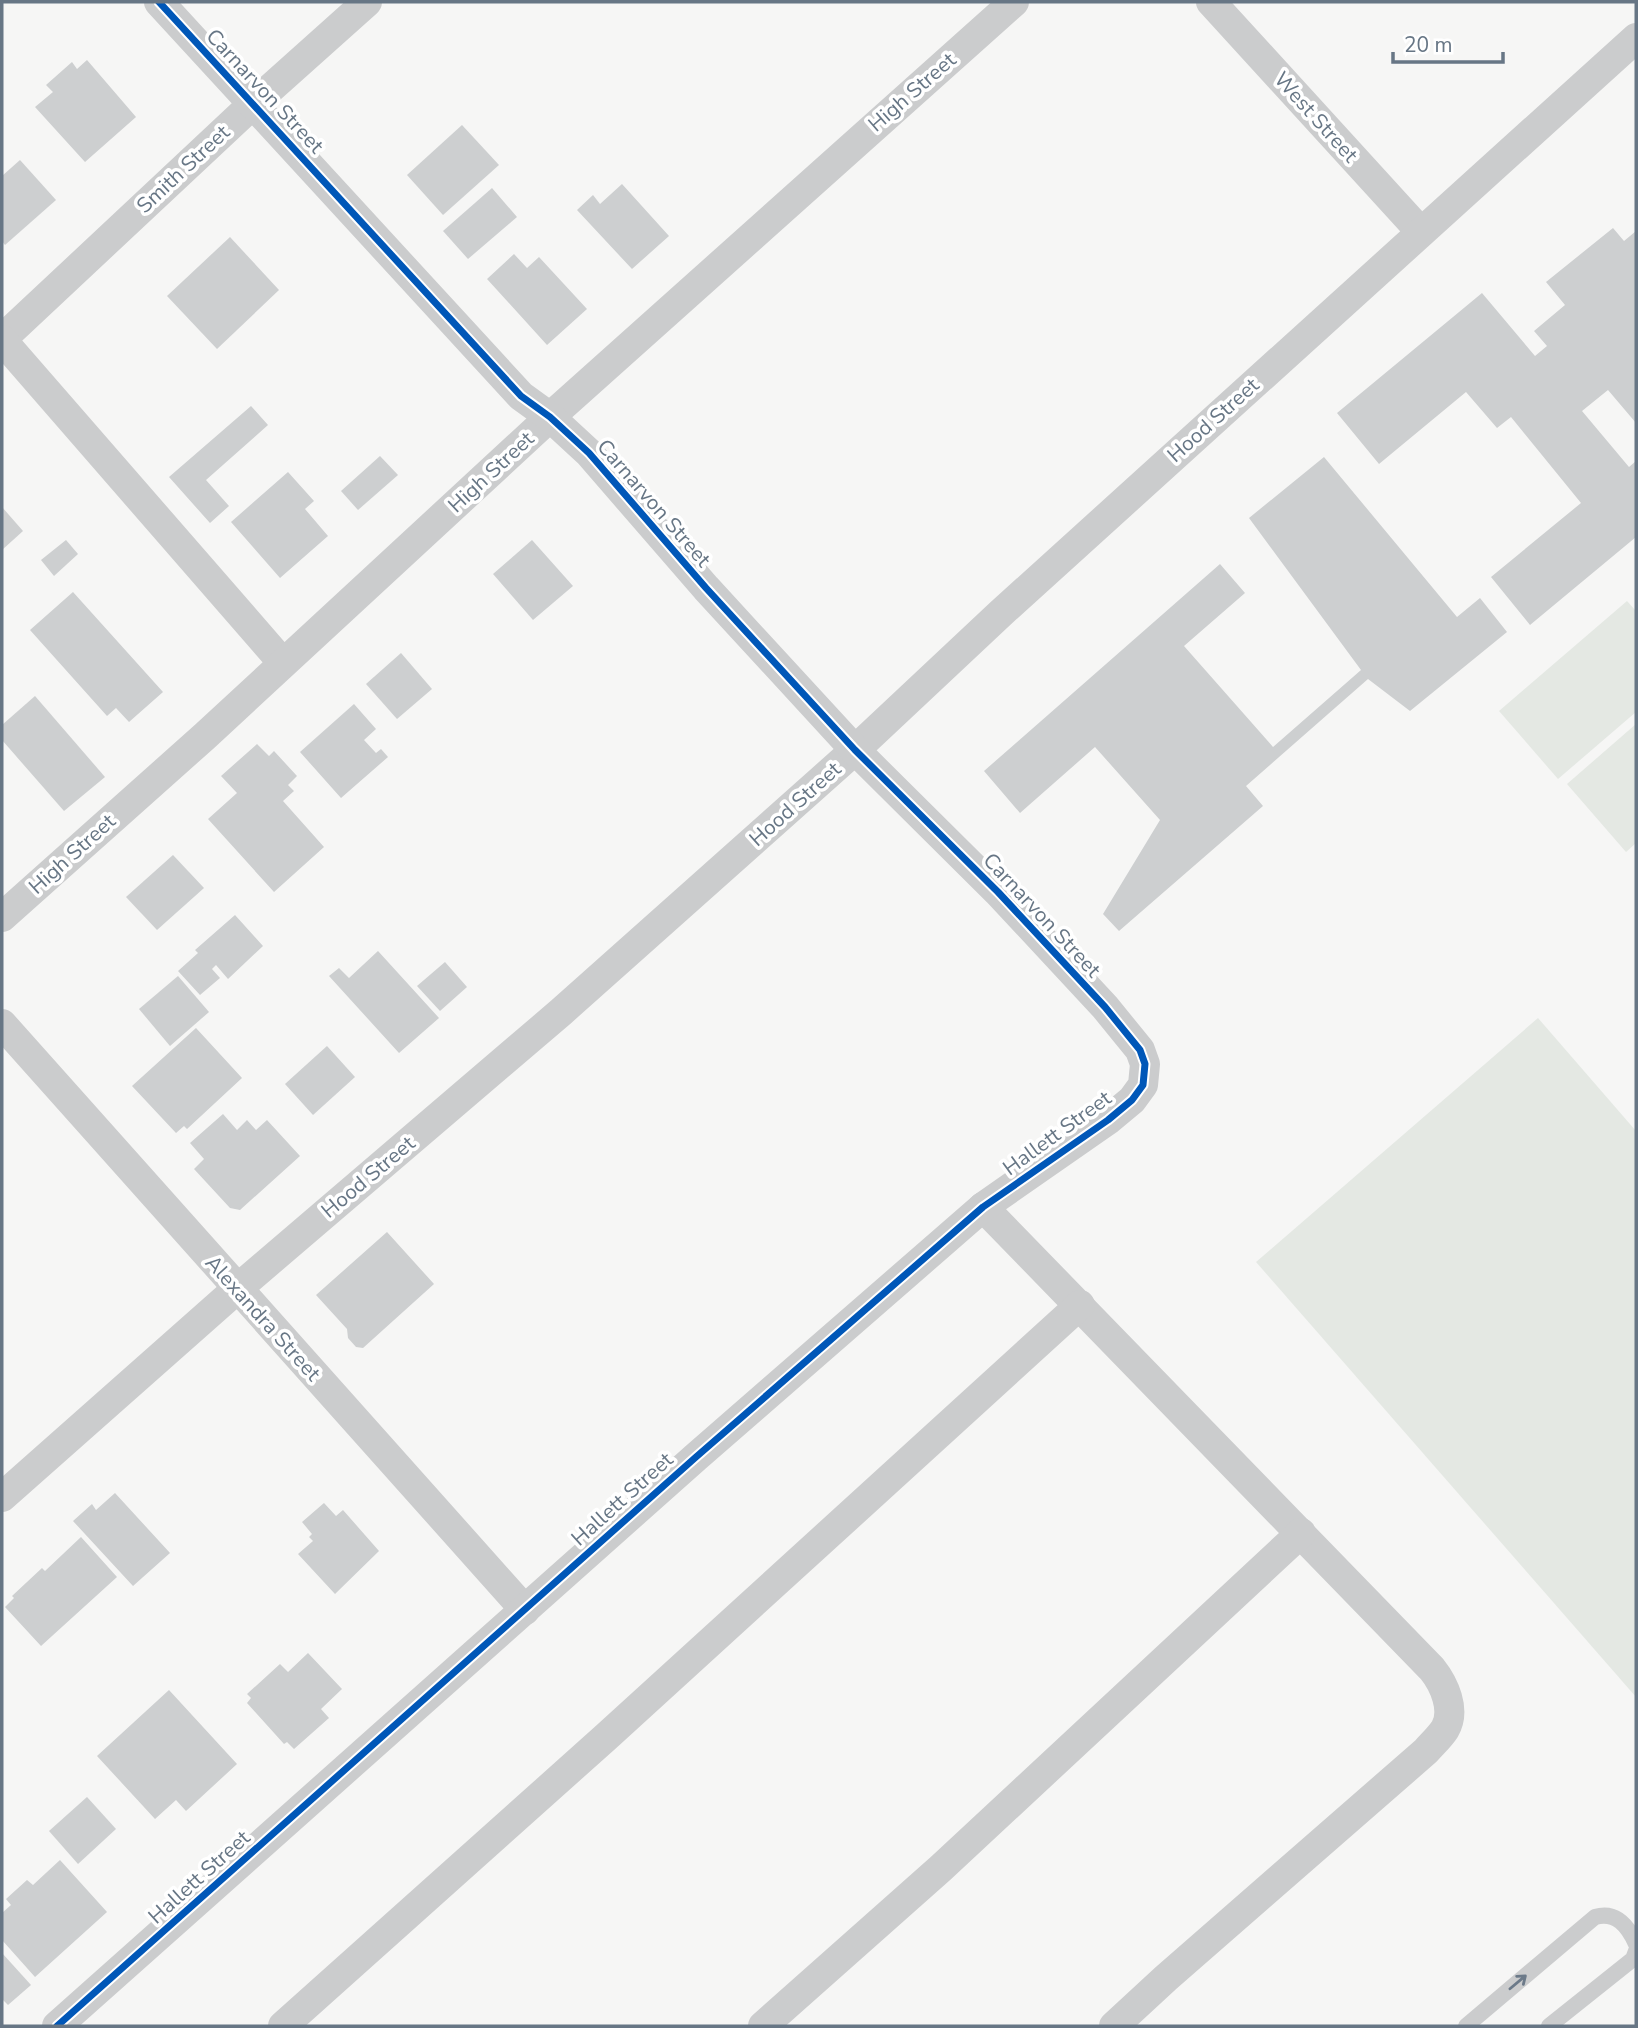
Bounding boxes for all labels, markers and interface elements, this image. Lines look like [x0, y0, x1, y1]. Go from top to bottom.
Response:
scale bar [1393, 21, 1503, 65]
street label: Carnarvon Street [200, 23, 330, 160]
text: 20 m [1404, 31, 1453, 59]
street label: High Street [862, 46, 962, 138]
street label: West Street [1268, 66, 1365, 169]
street label: Smith Street [130, 118, 236, 219]
street label: Hood Street [1161, 371, 1265, 469]
street label: High Street [442, 425, 540, 519]
street label: Carnarvon Street [591, 433, 718, 573]
street label: Hood Street [743, 755, 847, 853]
street label: High Street [23, 807, 122, 900]
street label: Carnarvon Street [977, 847, 1107, 984]
street label: Hallett Street [997, 1084, 1117, 1182]
street label: Hood Street [315, 1129, 421, 1224]
street label: Alexandra Street [199, 1249, 327, 1387]
street label: Hallett Street [565, 1445, 679, 1552]
street label: Hallett Street [142, 1823, 256, 1930]
one-way arrow [1508, 1974, 1526, 1990]

